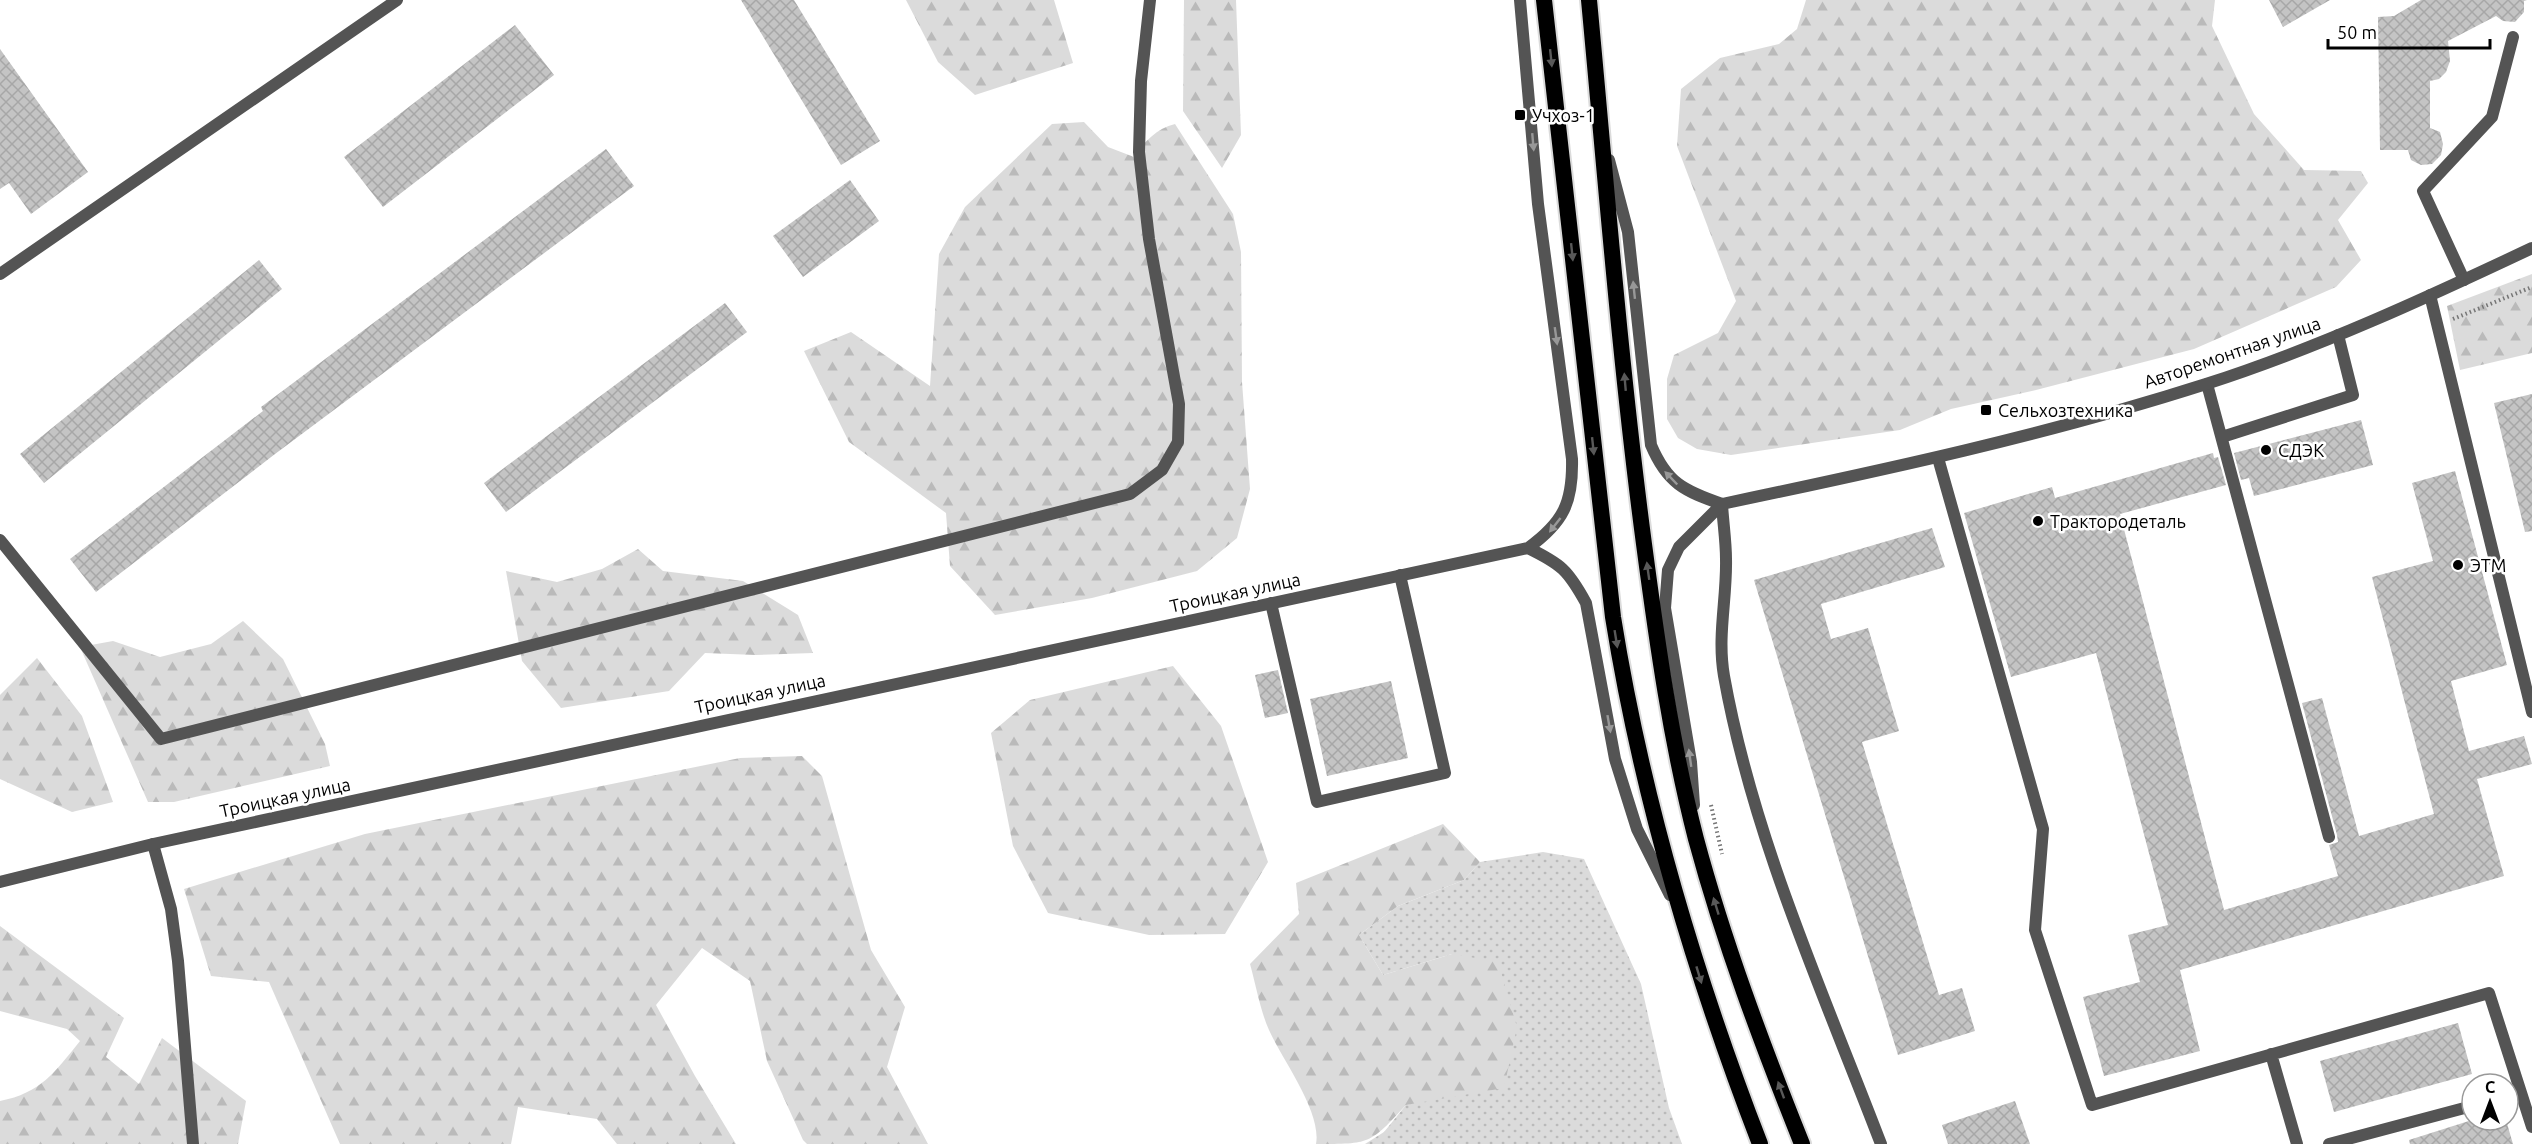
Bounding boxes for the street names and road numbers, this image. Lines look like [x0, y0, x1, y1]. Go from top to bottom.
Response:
street label: Авторемонтная улица [2141, 312, 2323, 392]
street label: Троицкая улица [1168, 568, 1302, 616]
street label: Троицкая улица [693, 669, 827, 717]
street label: Троицкая улица [218, 773, 352, 821]

